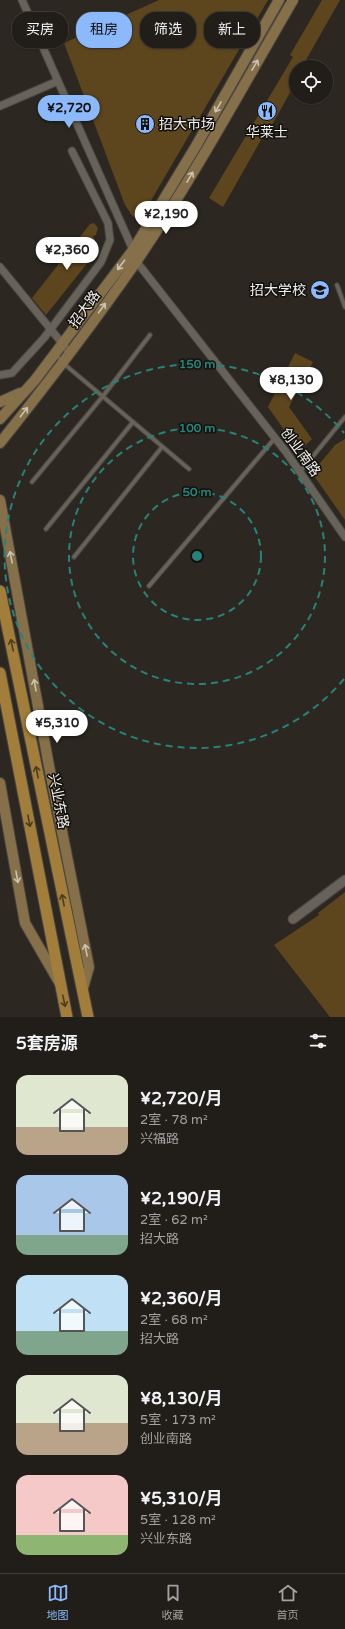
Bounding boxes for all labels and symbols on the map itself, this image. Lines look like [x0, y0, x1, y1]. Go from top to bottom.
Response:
one-way arrow [252, 59, 260, 71]
pin: ¥2,720 [36, 95, 102, 129]
restaurant icon: 华莱士 [256, 100, 278, 122]
one-way arrow [213, 101, 221, 113]
building icon: 招大市场 [134, 113, 156, 135]
place label: 招大市场 [159, 116, 215, 133]
place label: 华莱士 [246, 124, 288, 141]
one-way arrow [186, 171, 194, 183]
pin: ¥2,190 [133, 201, 199, 235]
pin: ¥2,360 [34, 237, 100, 271]
one-way arrow [117, 260, 125, 271]
school or university icon: 招大学校 [309, 279, 331, 301]
place label: 招大学校 [250, 282, 306, 299]
street label: 招大路 [65, 287, 104, 331]
one-way arrow [98, 303, 106, 314]
text: 150 m [179, 357, 215, 371]
pin: ¥8,130 [258, 367, 324, 401]
one-way arrow [20, 407, 28, 418]
text: 100 m [179, 421, 215, 435]
street label: 创业南路 [277, 425, 324, 480]
text: 50 m [182, 485, 212, 499]
centre of rings [190, 549, 204, 563]
one-way arrow [7, 551, 15, 564]
one-way arrow [7, 639, 15, 652]
one-way arrow [31, 679, 39, 692]
pin: ¥5,310 [24, 710, 90, 744]
one-way arrow [33, 766, 41, 779]
street label: 兴业东路 [45, 772, 72, 830]
one-way arrow [25, 814, 33, 827]
one-way arrow [13, 870, 21, 883]
one-way arrow [59, 893, 67, 906]
one-way arrow [81, 944, 89, 957]
one-way arrow [60, 994, 68, 1007]

